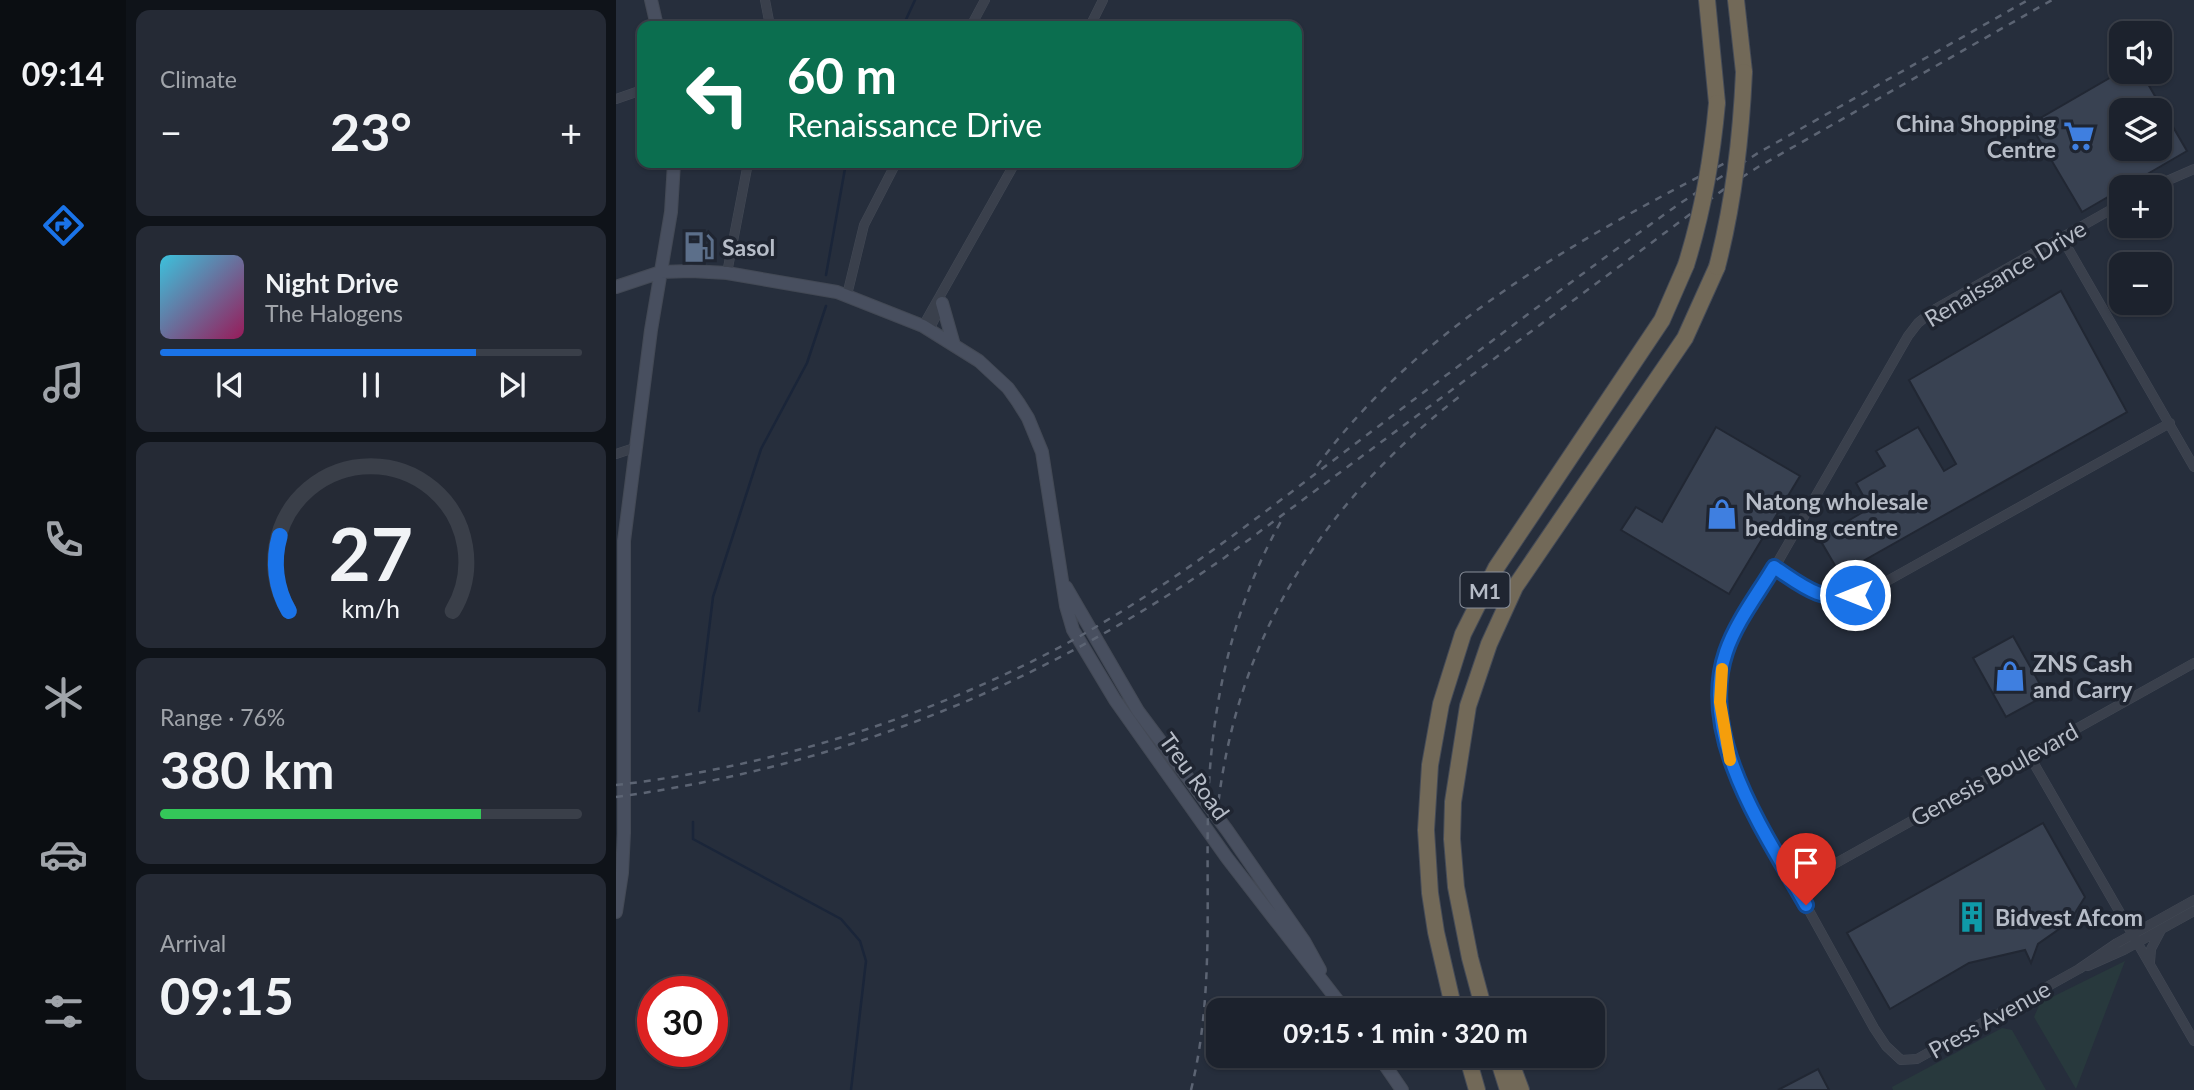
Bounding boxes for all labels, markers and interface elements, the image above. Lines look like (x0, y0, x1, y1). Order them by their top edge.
map controls (2109, 21, 2172, 315)
button: sound (2109, 21, 2172, 84)
text: 60 m (787, 46, 897, 104)
icon: left (672, 49, 763, 140)
text: 09:14 (22, 54, 104, 93)
text: Climate (160, 65, 237, 93)
button: layers (2109, 98, 2172, 161)
text: 23° (330, 100, 412, 162)
text: Renaissance Drive (787, 105, 1042, 144)
text: − (160, 109, 182, 155)
text: + (560, 109, 582, 155)
place label: China Shopping Centre (1896, 109, 2056, 163)
supermarket icon: China Shopping Centre (2062, 119, 2096, 153)
button: + (2109, 175, 2172, 238)
icon: directions (39, 201, 88, 250)
street label: Renaissance Drive (1919, 214, 2091, 332)
fuel station icon: Sasol (682, 230, 716, 264)
place label: Sasol (722, 233, 775, 261)
button: − (2109, 252, 2172, 315)
text: Night Drive (265, 267, 399, 299)
text: The Halogens (265, 299, 403, 327)
icon: music (39, 358, 88, 407)
icon: previous (211, 366, 249, 404)
icon: pause (352, 366, 390, 404)
icon: next (493, 366, 531, 404)
place label: Natong wholesale bedding centre (1745, 487, 1928, 541)
shop icon: Natong wholesale bedding centre (1705, 497, 1739, 531)
text: 27 (329, 509, 413, 597)
icon: phone (39, 515, 88, 564)
position arrow (1818, 558, 1892, 632)
road number: M1 (1460, 572, 1510, 608)
text: km/h (342, 593, 400, 623)
place label: ZNS Cash and Carry (2033, 649, 2133, 703)
shop icon: ZNS Cash and Carry (1993, 659, 2027, 693)
icon: climate (39, 673, 88, 722)
text: Range · 76% (160, 703, 285, 731)
street label: Genesis Boulevard (1906, 716, 2082, 832)
street label: Treu Road (1154, 727, 1236, 825)
text: 380 km (160, 738, 334, 800)
icon: car (39, 830, 88, 879)
pin (1776, 833, 1836, 905)
icon: arrive (1787, 844, 1825, 882)
building icon: Bidvest Afcom (1955, 900, 1989, 934)
place label: Bidvest Afcom (1995, 903, 2143, 931)
text: Arrival (160, 929, 226, 957)
text: 09:15 (160, 964, 294, 1026)
street label: Press Avenue (1923, 974, 2055, 1064)
speed limit sign: 30 (637, 976, 728, 1067)
icon: filters (39, 987, 88, 1036)
text: 09:15 · 1 min · 320 m (1283, 1017, 1528, 1049)

